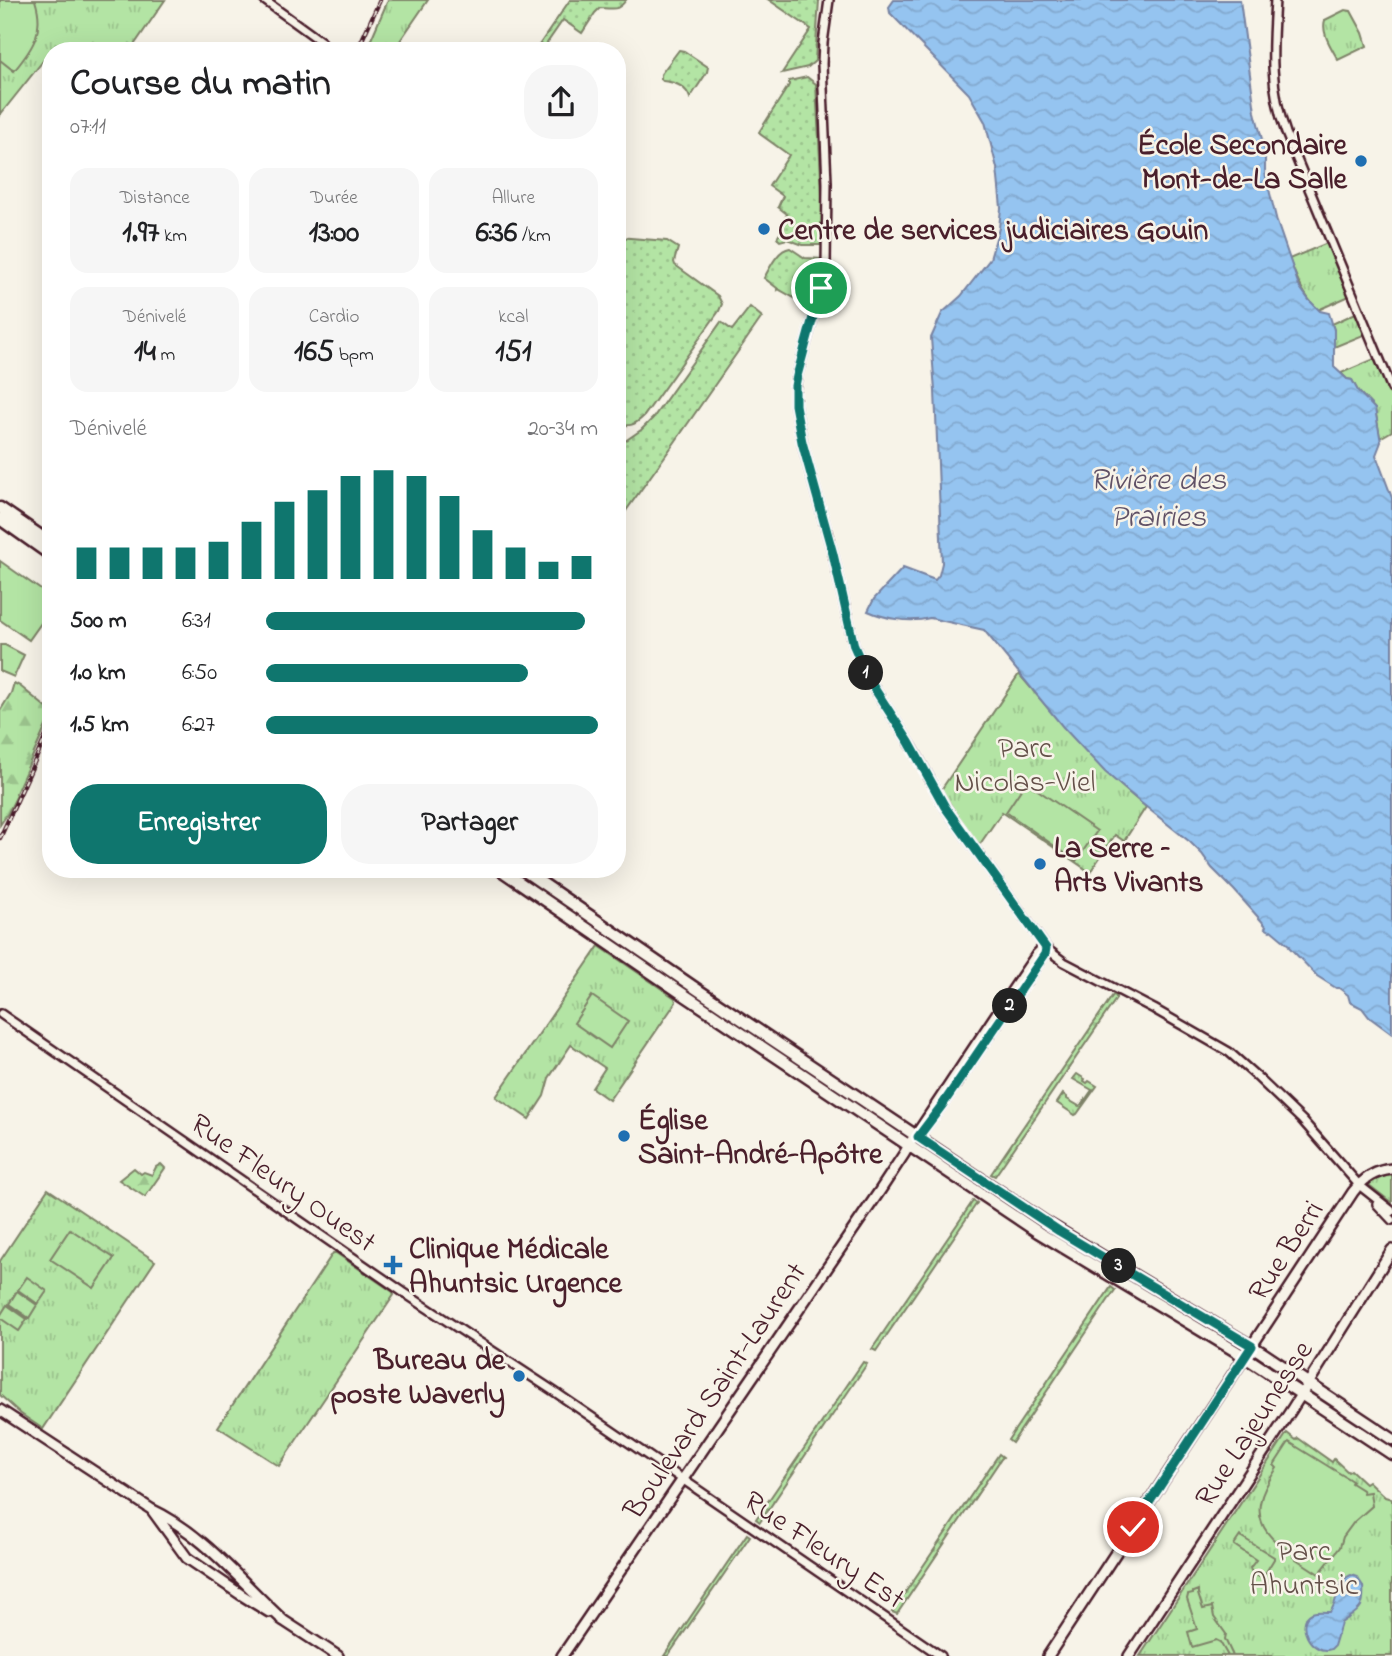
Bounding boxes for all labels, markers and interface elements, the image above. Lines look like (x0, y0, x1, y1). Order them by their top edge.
text: Course du matin (70, 57, 331, 113)
button: share (524, 65, 598, 139)
text: 07:11 (70, 111, 106, 144)
place label: École Secondaire Mont-de-La Salle (1137, 125, 1349, 203)
marker: École Secondaire Mont-de-La Salle (1353, 153, 1369, 169)
text: Distance (120, 185, 190, 212)
text: Durée (310, 185, 358, 212)
text: Allure (492, 185, 535, 212)
place label: Centre de services judiciaires Gouin (778, 210, 1208, 254)
text: 1.97 (122, 212, 159, 256)
text: 13:00 (309, 212, 359, 256)
text: 6:36 (476, 212, 517, 256)
marker: Centre de services judiciaires Gouin (756, 221, 772, 237)
text: km (159, 223, 187, 250)
text: /km (517, 223, 551, 250)
pin (791, 258, 851, 318)
icon: arrive (802, 269, 840, 307)
text: Dénivelé (123, 304, 186, 331)
text: Cardio (309, 304, 359, 331)
text: kcal (498, 304, 528, 331)
text: 14 (134, 331, 156, 375)
text: 165 (294, 331, 334, 375)
text: 151 (495, 331, 531, 375)
text: m (156, 342, 175, 369)
text: bpm (334, 342, 374, 369)
text: Dénivelé (70, 413, 147, 446)
text: 20–34 m (527, 413, 598, 446)
water label: Rivière des Prairies (1090, 458, 1227, 542)
text: 500 m (70, 605, 127, 638)
text: 6:31 (182, 605, 211, 638)
pin: 1 (848, 656, 884, 690)
text: 1.0 km (70, 657, 126, 690)
text: 6:50 (182, 657, 217, 690)
text: 1 (862, 659, 869, 686)
text: 1.5 km (70, 709, 129, 742)
text: 6:27 (182, 709, 215, 742)
park label: Parc Nicolas-Viel (955, 728, 1095, 806)
button: Enregistrer (70, 784, 327, 864)
button: Partager (341, 784, 598, 864)
place label: La Serre – Arts Vivants (1054, 828, 1204, 906)
marker: La Serre – Arts Vivants (1032, 856, 1048, 872)
pin: 2 (992, 988, 1028, 1024)
text: 2 (1005, 992, 1014, 1019)
place label: Église Saint-André-Apôtre (638, 1100, 884, 1178)
street label: Rue Fleury Ouest (180, 1104, 384, 1265)
marker: Église Saint-André-Apôtre (616, 1128, 632, 1144)
street label: Rue Berri (1239, 1193, 1337, 1311)
place label: Clinique Médicale Ahuntsic Urgence (409, 1229, 623, 1308)
pin: 3 (1102, 1248, 1136, 1284)
text: 3 (1115, 1252, 1122, 1279)
street label: Boulevard Saint-Laurent (613, 1254, 819, 1530)
marker: Clinique Médicale Ahuntsic Urgence (383, 1255, 403, 1275)
street label: Rue Lajeunesse (1185, 1332, 1326, 1517)
place label: Bureau de poste Waverly (330, 1340, 507, 1418)
marker: Bureau de poste Waverly (511, 1368, 527, 1384)
street label: Rue Fleury Est (734, 1481, 913, 1622)
pin (1103, 1497, 1163, 1557)
icon: check (1114, 1508, 1152, 1546)
park label: Parc Ahuntsic (1250, 1531, 1359, 1609)

